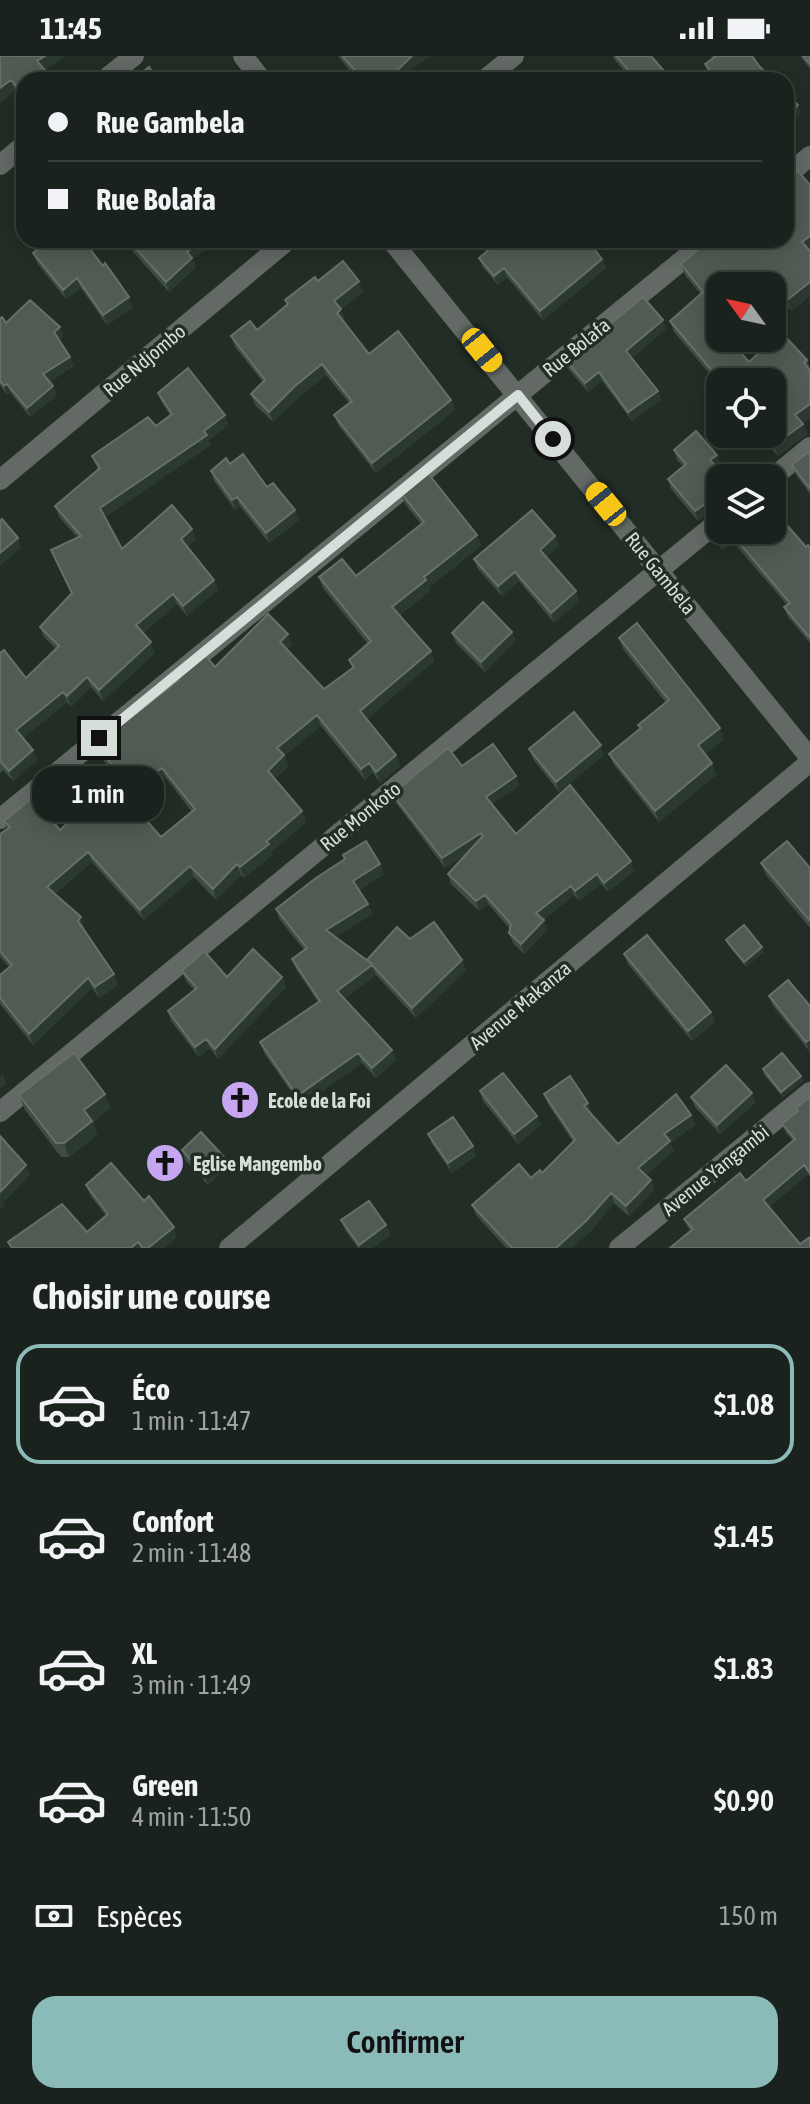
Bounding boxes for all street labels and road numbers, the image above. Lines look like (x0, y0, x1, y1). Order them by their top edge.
street label: Rue Bolafa (538, 313, 614, 381)
street label: Rue Ndjombo (98, 319, 190, 401)
street label: Rue Gambela (621, 527, 701, 619)
street label: Rue Monkoto (315, 777, 405, 855)
street label: Avenue Makanza (465, 956, 575, 1054)
street label: Avenue Yangambi (657, 1120, 773, 1220)

